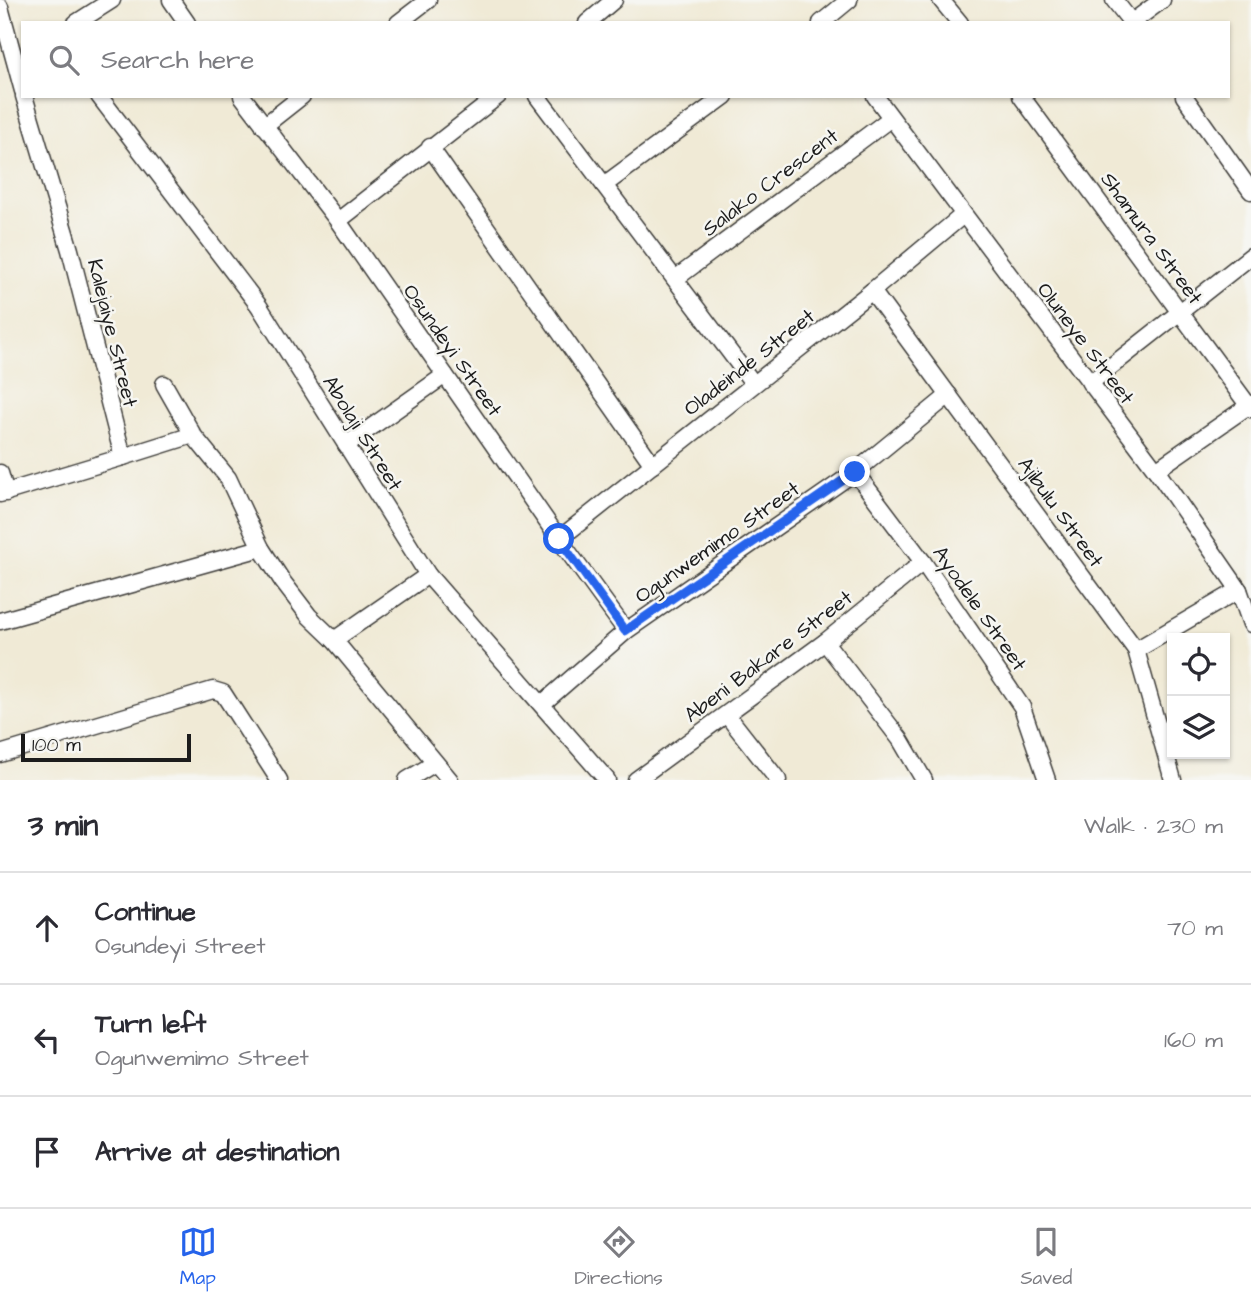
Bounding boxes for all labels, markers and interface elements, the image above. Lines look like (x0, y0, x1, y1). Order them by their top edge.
search box (21, 21, 1230, 98)
icon: search (45, 41, 83, 79)
text: Search here (101, 42, 254, 78)
street label: Salako Crescent (696, 121, 845, 243)
street label: Shamura Street (1094, 166, 1210, 311)
street label: Kalejaiye Street (78, 256, 145, 411)
street label: Oluneye Street (1028, 276, 1141, 412)
street label: Osundeyi Street (394, 278, 509, 424)
street label: Oladeinde Street (678, 302, 821, 423)
street label: Abolaji Street (316, 370, 410, 497)
street label: Ajibulu Street (1011, 451, 1111, 574)
route end (839, 456, 870, 487)
street label: Ogunwemimo Street (629, 474, 807, 612)
route start (543, 523, 574, 554)
street label: Ayodele Street (924, 540, 1034, 678)
street label: Abeni Bakare Street (678, 583, 859, 729)
map controls (1167, 633, 1230, 759)
button: locate (1167, 633, 1230, 696)
button: layers (1167, 696, 1230, 759)
scale bar (21, 731, 191, 763)
text: 100 m (32, 732, 81, 759)
text: 3 min (28, 805, 98, 847)
text: Walk · 230 m (1084, 810, 1223, 842)
text: Continue (95, 894, 196, 930)
icon: ahead (28, 909, 66, 947)
text: 70 m (1167, 912, 1223, 944)
text: Osundeyi Street (95, 930, 266, 962)
text: Turn left (95, 1006, 206, 1042)
icon: left (28, 1021, 66, 1059)
text: 160 m (1164, 1024, 1223, 1056)
text: Ogunwemimo Street (95, 1042, 309, 1074)
icon: arrive (28, 1133, 66, 1171)
text: Arrive at destination (95, 1134, 340, 1170)
tab: Map (179, 1223, 217, 1292)
tab: Directions (574, 1223, 663, 1292)
tab: Saved (1020, 1223, 1072, 1292)

